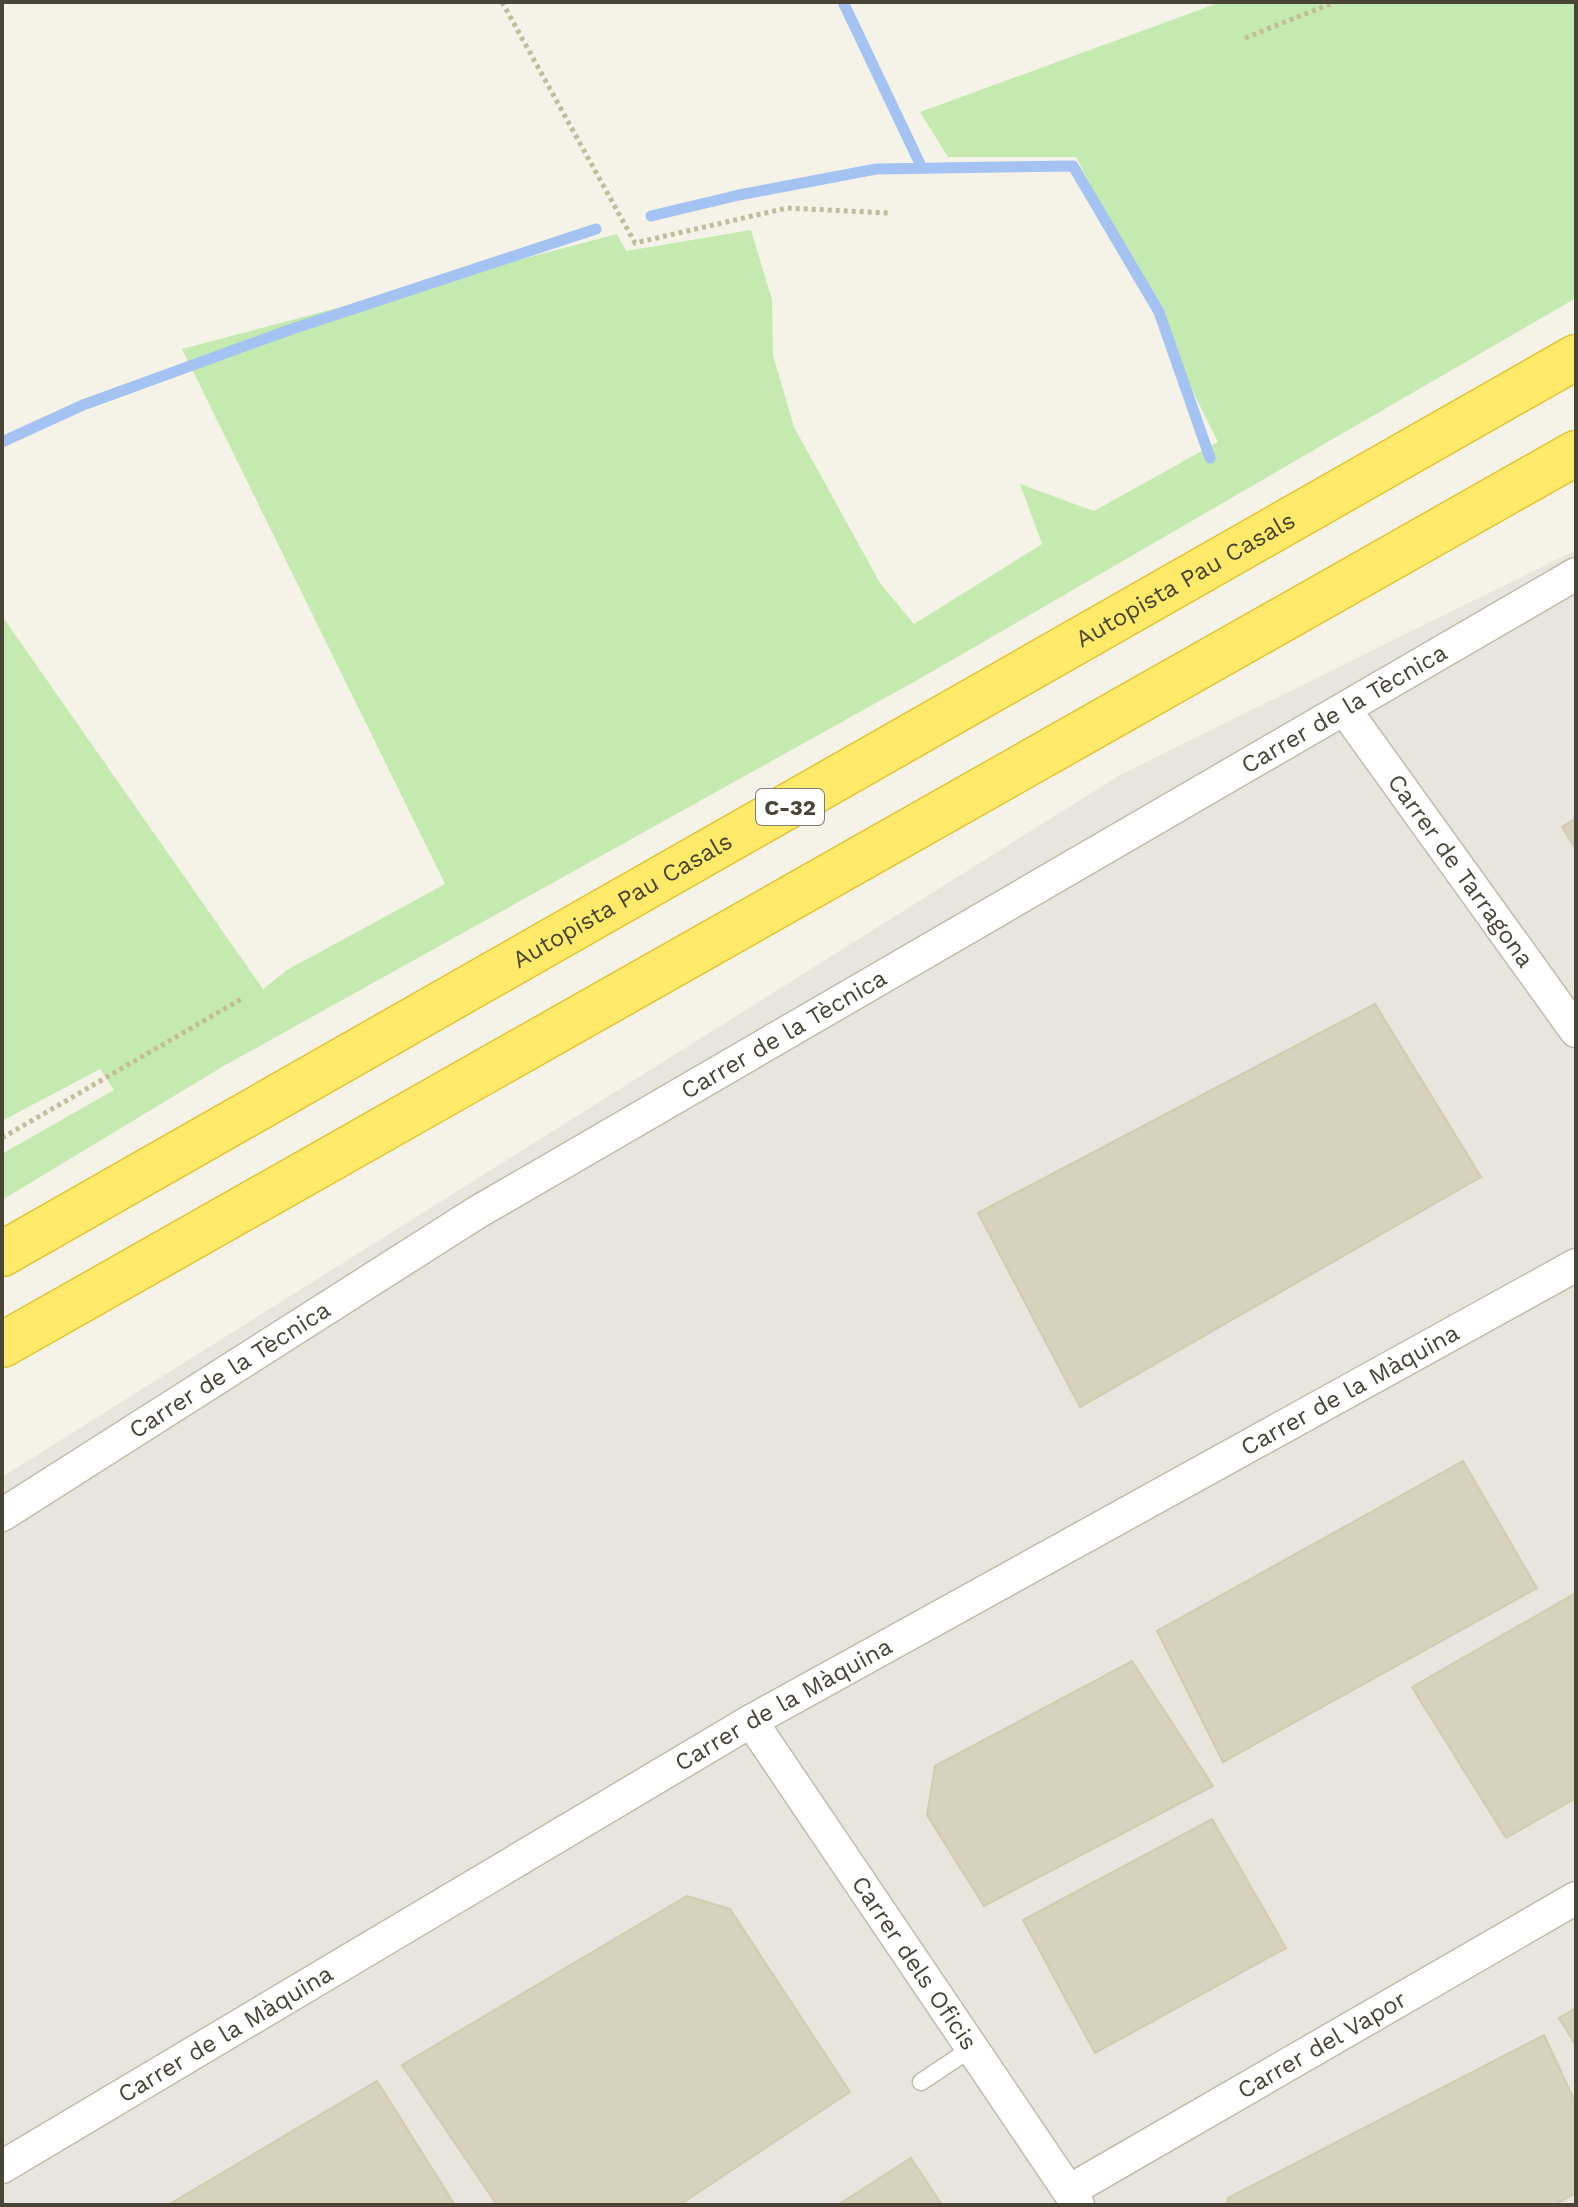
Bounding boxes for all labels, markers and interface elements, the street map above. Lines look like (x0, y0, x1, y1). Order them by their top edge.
street label: Autopista Pau Casals (1071, 506, 1300, 653)
street label: Carrer de la Tècnica (1236, 638, 1452, 779)
street label: Carrer de Tarragona (1382, 769, 1540, 973)
road number: C-32 (756, 789, 824, 825)
street label: Autopista Pau Casals (508, 827, 737, 974)
street label: Carrer de la Tècnica (676, 964, 892, 1105)
street label: Carrer de la Tècnica (124, 1295, 336, 1444)
street label: Carrer de la Màquina (1236, 1318, 1464, 1461)
street label: Carrer de la Màquina (670, 1632, 897, 1777)
street label: Carrer dels Oficis (846, 1871, 983, 2055)
street label: Carrer de la Màquina (113, 1959, 338, 2109)
street label: Carrer del Vapor (1232, 1985, 1411, 2105)

